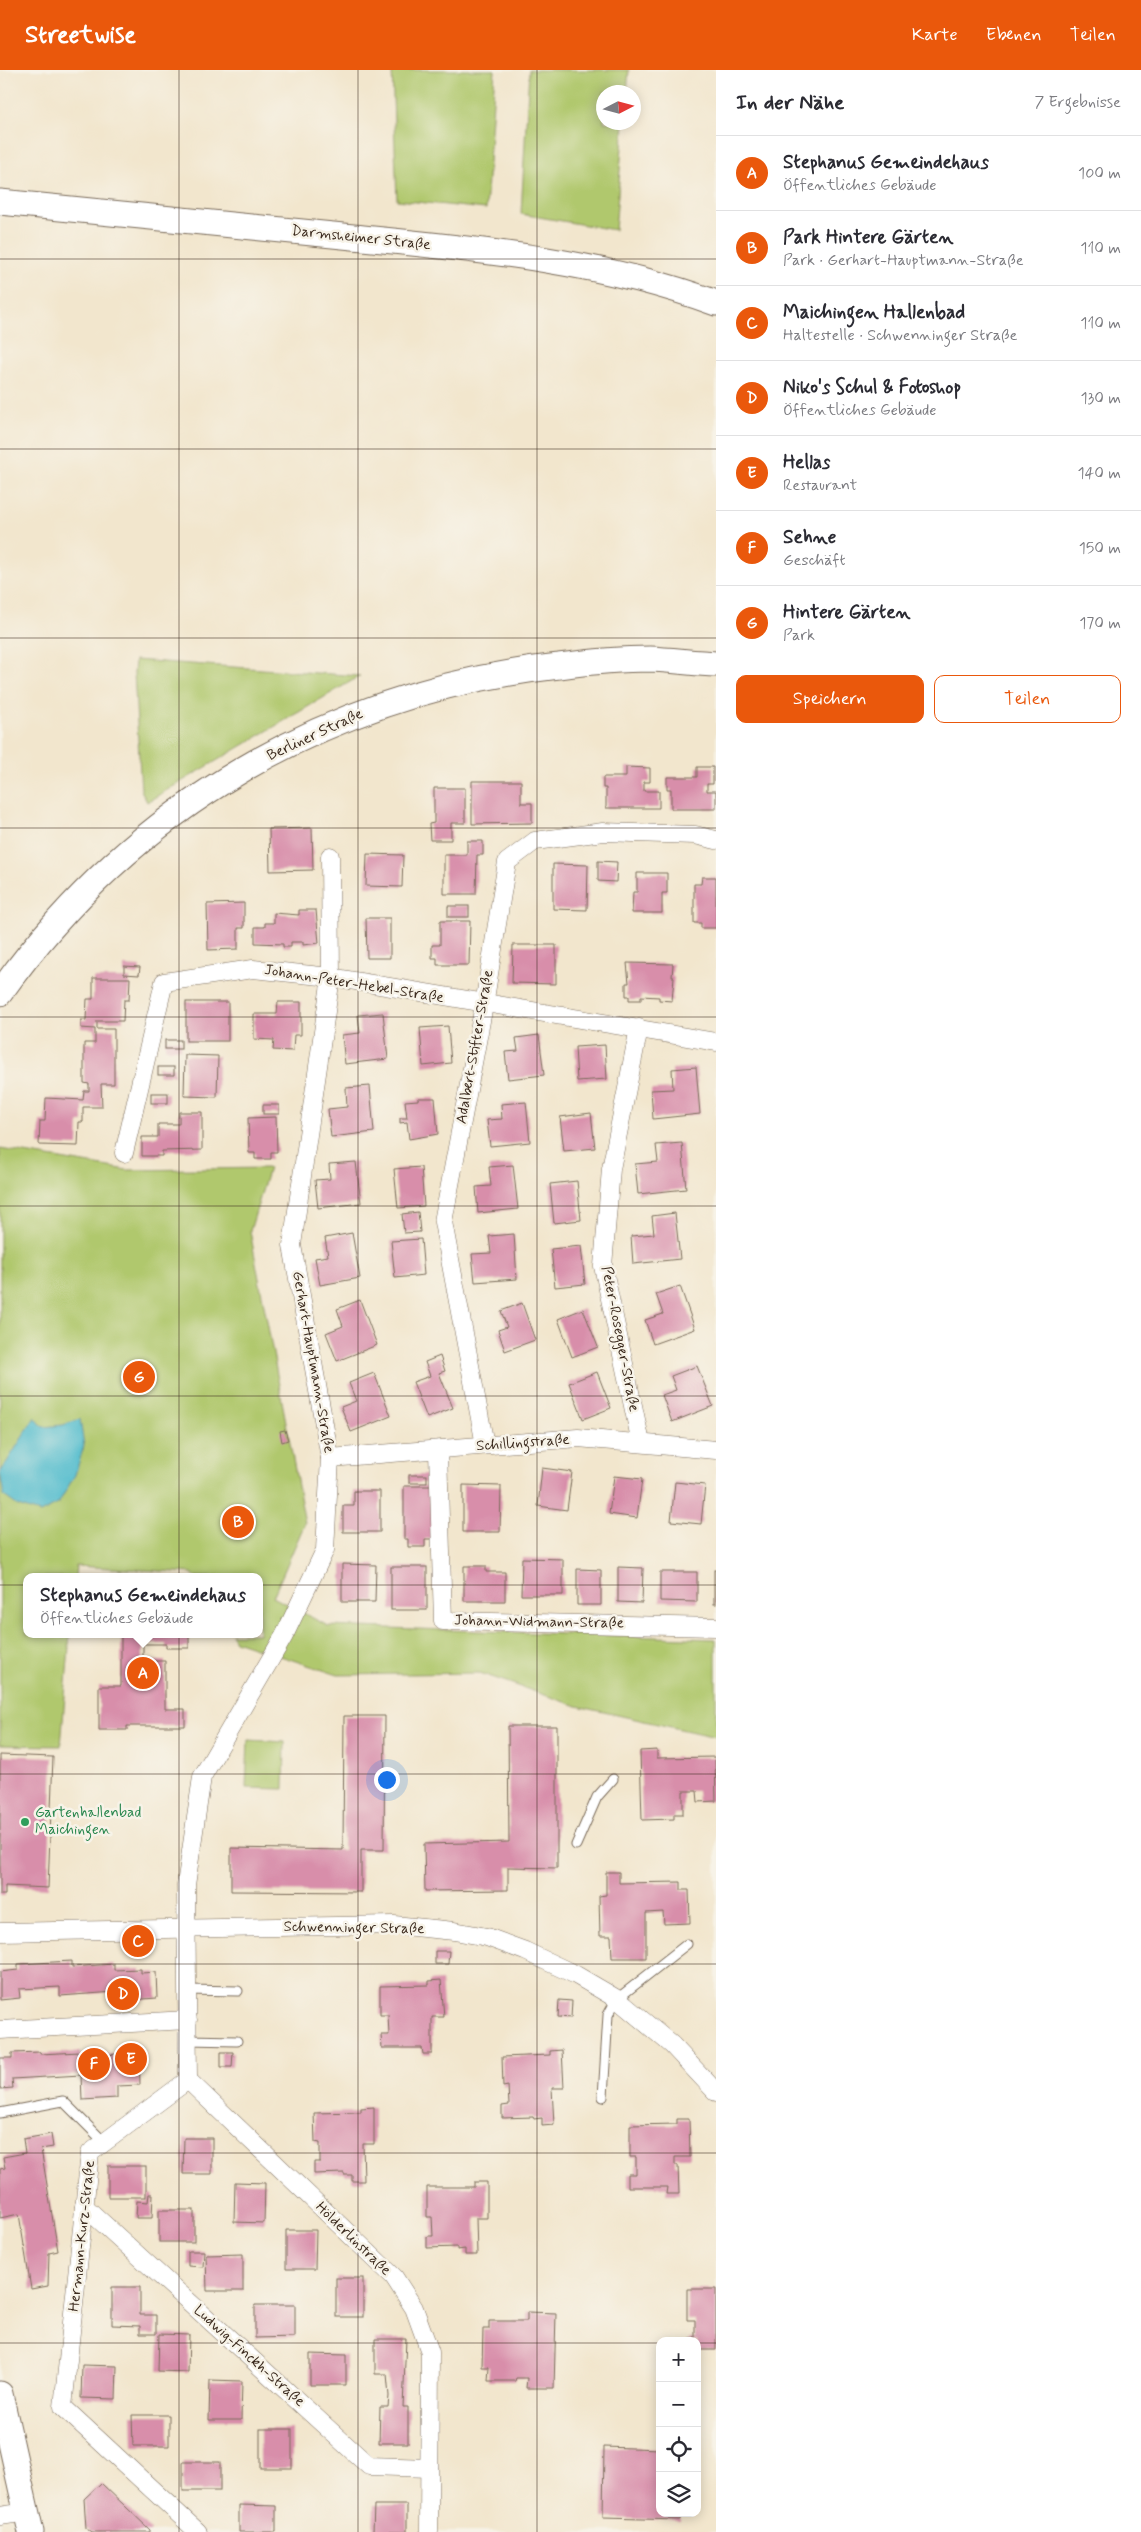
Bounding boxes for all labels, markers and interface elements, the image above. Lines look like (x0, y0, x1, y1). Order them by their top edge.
text: Streetwise (25, 20, 136, 51)
text: Karte (912, 23, 958, 47)
text: Ebenen (986, 23, 1042, 47)
text: Teilen (1070, 23, 1116, 47)
north arrow (596, 85, 641, 130)
text: In der Nähe (736, 89, 844, 117)
text: 7 Ergebnisse (1034, 92, 1121, 113)
text: Stephanus Gemeindehaus (783, 150, 989, 175)
text: A (747, 163, 757, 184)
text: 100 m (1078, 163, 1121, 184)
text: Öffentliches Gebäude (783, 175, 937, 196)
street label: Darmsheimer Straße (290, 221, 432, 255)
text: Park Hintere Gärten (783, 225, 953, 250)
text: B (747, 238, 757, 259)
text: 110 m (1080, 238, 1121, 259)
text: Park · Gerhart-Hauptmann-Straße (783, 250, 1024, 271)
text: Maichingen Hallenbad (783, 300, 965, 325)
text: C (746, 313, 758, 334)
text: 110 m (1080, 313, 1121, 334)
text: Haltestelle · Schwenninger Straße (783, 325, 1018, 346)
text: Niko's Schul & Fotoshop (783, 375, 961, 400)
text: D (746, 388, 758, 409)
text: 130 m (1080, 388, 1121, 409)
text: Öffentliches Gebäude (783, 400, 937, 421)
text: Hellas (783, 450, 830, 475)
text: E (747, 463, 757, 484)
text: 140 m (1077, 463, 1121, 484)
text: Restaurant (783, 475, 857, 496)
text: Sehne (783, 525, 836, 550)
text: F (748, 538, 756, 559)
text: 150 m (1079, 538, 1121, 559)
text: Geschäft (783, 550, 845, 571)
text: Hintere Gärten (783, 600, 910, 625)
text: G (747, 613, 757, 634)
text: 170 m (1079, 613, 1121, 634)
text: Park (783, 625, 815, 646)
button: Speichern (736, 675, 924, 723)
button: Teilen (934, 675, 1121, 723)
street label: Berliner Straße (264, 704, 366, 766)
street label: Johann-Peter-Hebel-Straße (263, 960, 445, 1008)
street label: Adalbert-Stifter-Straße (452, 968, 498, 1126)
street label: Peter-Rosegger-Straße (595, 1264, 644, 1414)
street label: Gerhart-Hauptmann-Straße (287, 1270, 339, 1454)
pin: G (123, 1358, 155, 1396)
street label: Schillingstraße (476, 1430, 570, 1457)
pin: B (222, 1503, 254, 1541)
popup (23, 1573, 263, 1638)
text: Stephanus Gemeindehaus (40, 1583, 246, 1608)
text: Öffentliches Gebäude (40, 1608, 194, 1629)
street label: Johann-Widmann-Straße (454, 1611, 624, 1633)
pin: A (127, 1654, 159, 1692)
your location (374, 1767, 400, 1793)
place label: Gartenhallenbad Maichingen (35, 1803, 141, 1841)
marker: Gartenhallenbad Maichingen (19, 1816, 31, 1828)
street label: Schwenninger Straße (283, 1917, 425, 1940)
pin: C (122, 1922, 154, 1960)
pin: D (107, 1975, 139, 2013)
pin: E (115, 2040, 147, 2078)
pin: F (78, 2045, 110, 2083)
street label: Hermann-Kurz-Straße (64, 2159, 100, 2313)
street label: Hölderlinstraße (311, 2198, 395, 2280)
street label: Ludwig-Finckh-Straße (189, 2301, 309, 2411)
map controls (656, 2337, 701, 2517)
button: + (656, 2337, 701, 2382)
button: − (656, 2382, 701, 2427)
button: locate (656, 2427, 701, 2472)
button: layers (656, 2472, 701, 2517)

